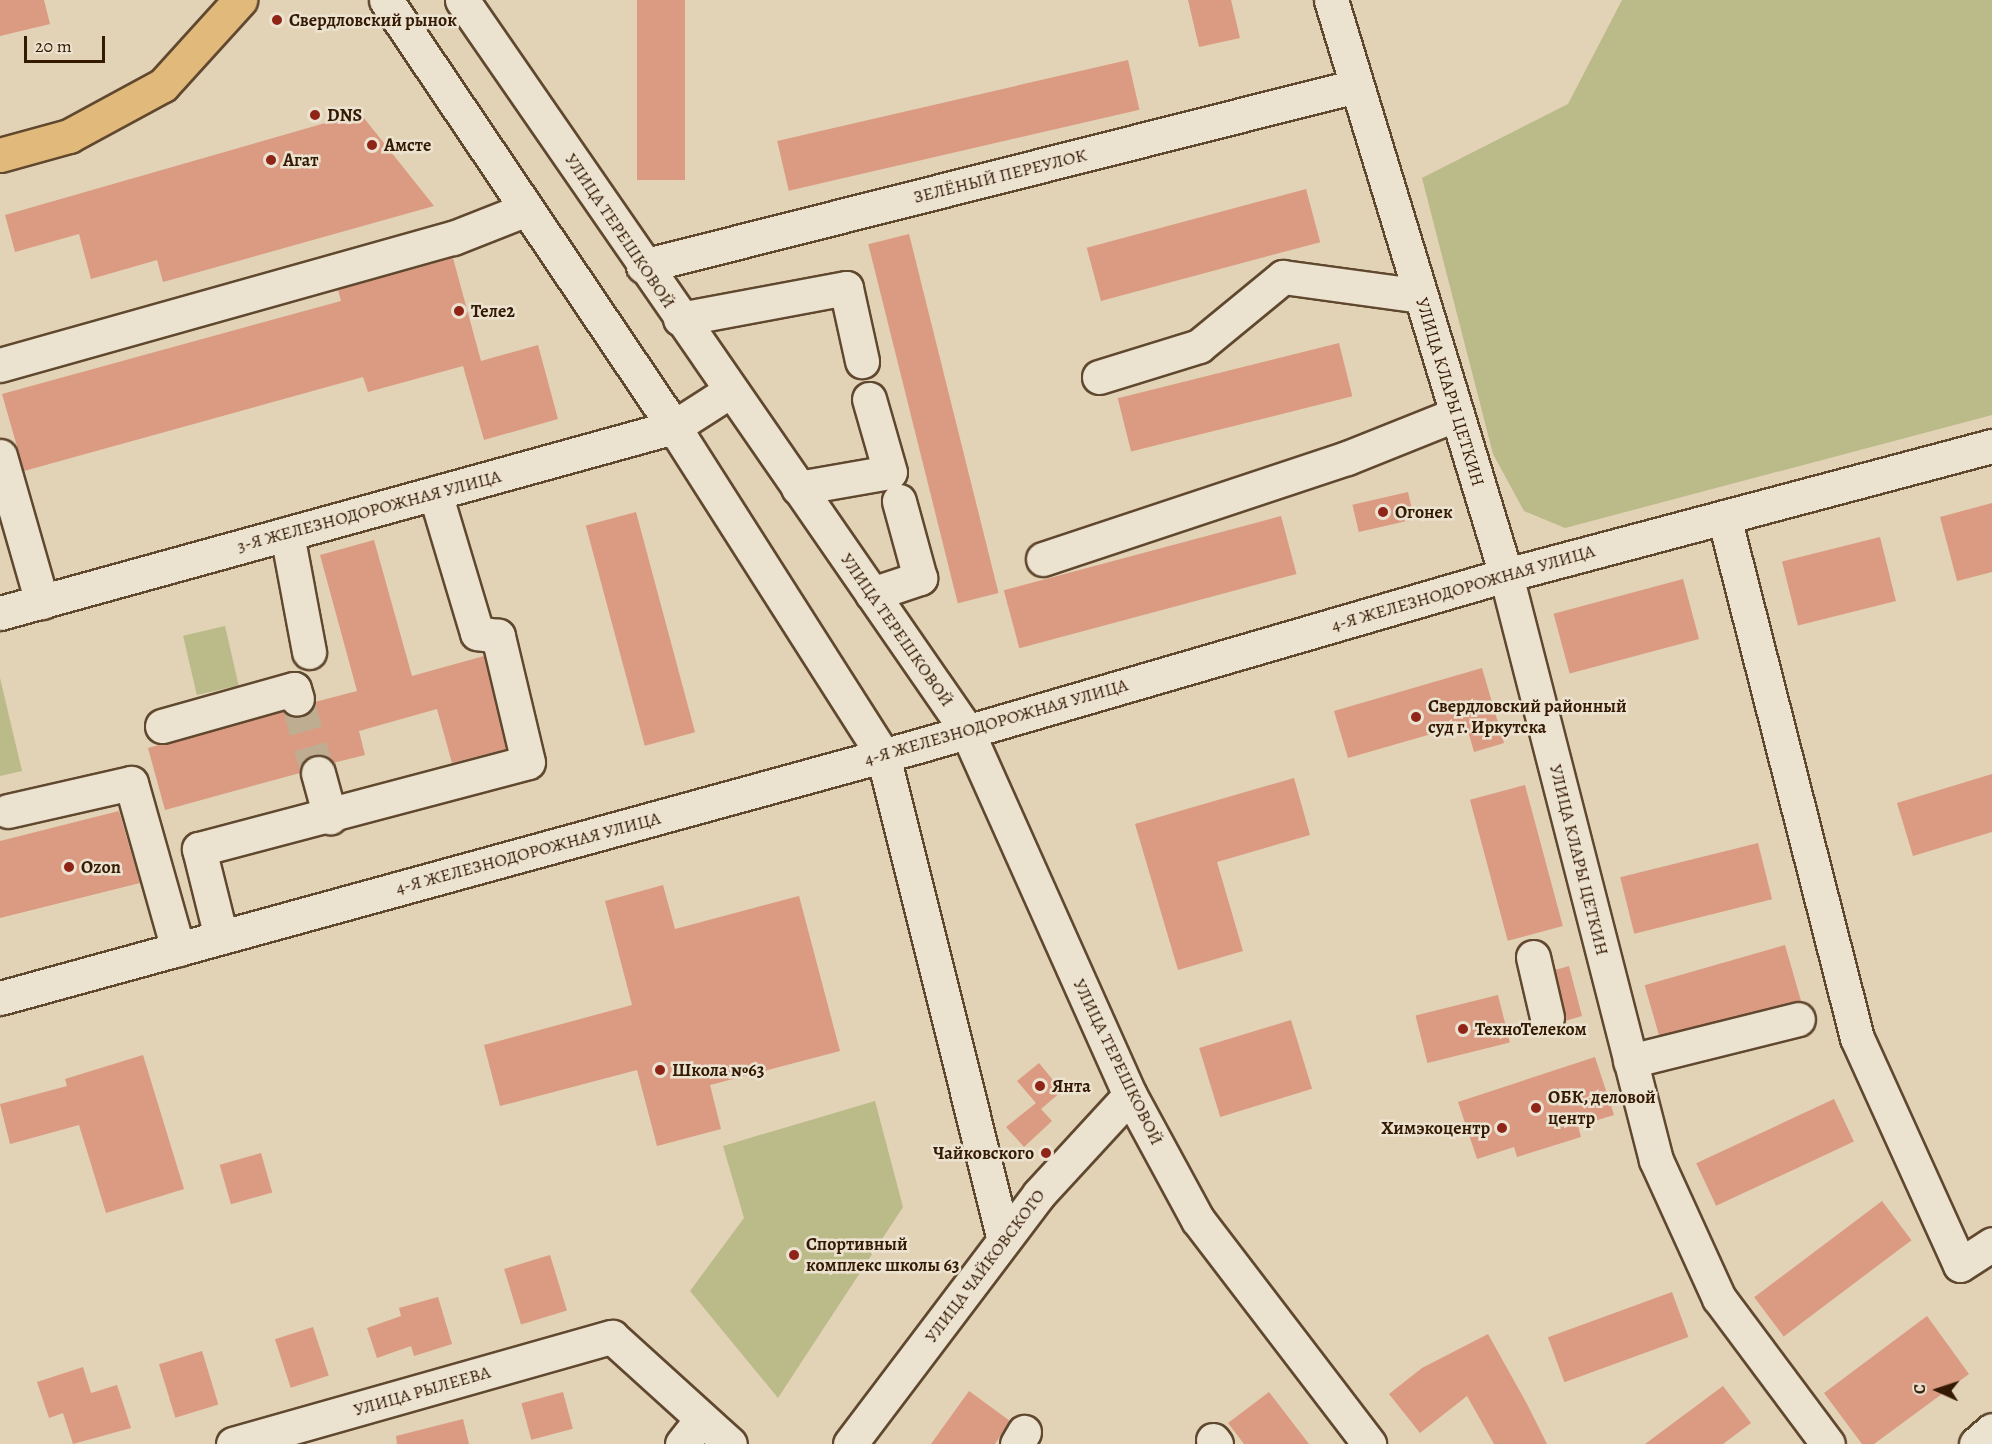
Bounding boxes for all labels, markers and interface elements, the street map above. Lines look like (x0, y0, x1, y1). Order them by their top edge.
place label: Свердловский рынок (289, 9, 457, 31)
marker: Свердловский рынок (270, 13, 284, 27)
scale bar (27, 24, 108, 62)
text: 20 m (35, 34, 72, 58)
place label: DNS (327, 104, 362, 126)
marker: DNS (308, 108, 322, 122)
place label: Амсте (384, 134, 431, 156)
marker: Амсте (365, 138, 379, 152)
street label: ЗЕЛЁНЫЙ ПЕРЕУЛОК (911, 144, 1089, 208)
place label: Агат (283, 149, 318, 171)
street label: УЛИЦА ТЕРЕШКОВОЙ (560, 149, 680, 313)
marker: Агат (264, 153, 278, 167)
street label: УЛИЦА КЛАРЫ ЦЕТКИН (1411, 295, 1489, 489)
place label: Теле2 (471, 300, 515, 322)
marker: Теле2 (452, 304, 466, 318)
street label: 3-Я ЖЕЛЕЗНОДОРОЖНАЯ УЛИЦА (235, 465, 503, 557)
place label: Огонек (1395, 501, 1453, 523)
marker: Огонек (1376, 505, 1390, 519)
street label: 4-Я ЖЕЛЕЗНОДОРОЖНАЯ УЛИЦА (1329, 540, 1597, 636)
street label: УЛИЦА ТЕРЕШКОВОЙ (836, 549, 958, 711)
street label: 4-Я ЖЕЛЕЗНОДОРОЖНАЯ УЛИЦА (862, 674, 1130, 770)
place label: Свердловский районный суд г. Иркутска (1428, 696, 1627, 738)
marker: Свердловский районный суд г. Иркутска (1409, 710, 1423, 724)
street label: УЛИЦА КЛАРЫ ЦЕТКИН (1545, 762, 1613, 958)
street label: 4-Я ЖЕЛЕЗНОДОРОЖНАЯ УЛИЦА (393, 807, 663, 899)
place label: Ozon (81, 856, 121, 878)
marker: Ozon (62, 860, 76, 874)
street label: УЛИЦА ТЕРЕШКОВОЙ (1068, 975, 1168, 1149)
place label: ТехноТелеком (1475, 1018, 1587, 1040)
marker: ТехноТелеком (1456, 1022, 1470, 1036)
place label: Школа №63 (672, 1059, 764, 1081)
marker: Школа №63 (653, 1063, 667, 1077)
place label: Янта (1052, 1075, 1091, 1097)
marker: Янта (1033, 1079, 1047, 1093)
place label: ОБК, деловой центр (1548, 1087, 1656, 1130)
marker: ОБК, деловой центр (1529, 1101, 1543, 1115)
place label: Химэкоцентр (1381, 1117, 1490, 1139)
marker: Химэкоцентр (1495, 1121, 1509, 1135)
place label: Чайковского (933, 1142, 1034, 1164)
marker: Чайковского (1039, 1146, 1053, 1160)
street label: УЛИЦА ЧАЙКОВСКОГО (920, 1185, 1050, 1347)
place label: Спортивный комплекс школы 63 (806, 1234, 960, 1276)
marker: Спортивный комплекс школы 63 (787, 1248, 801, 1262)
north arrow (1908, 1360, 1968, 1420)
street label: УЛИЦА РЫЛЕЕВА (351, 1361, 493, 1421)
text: С (1909, 1384, 1931, 1395)

